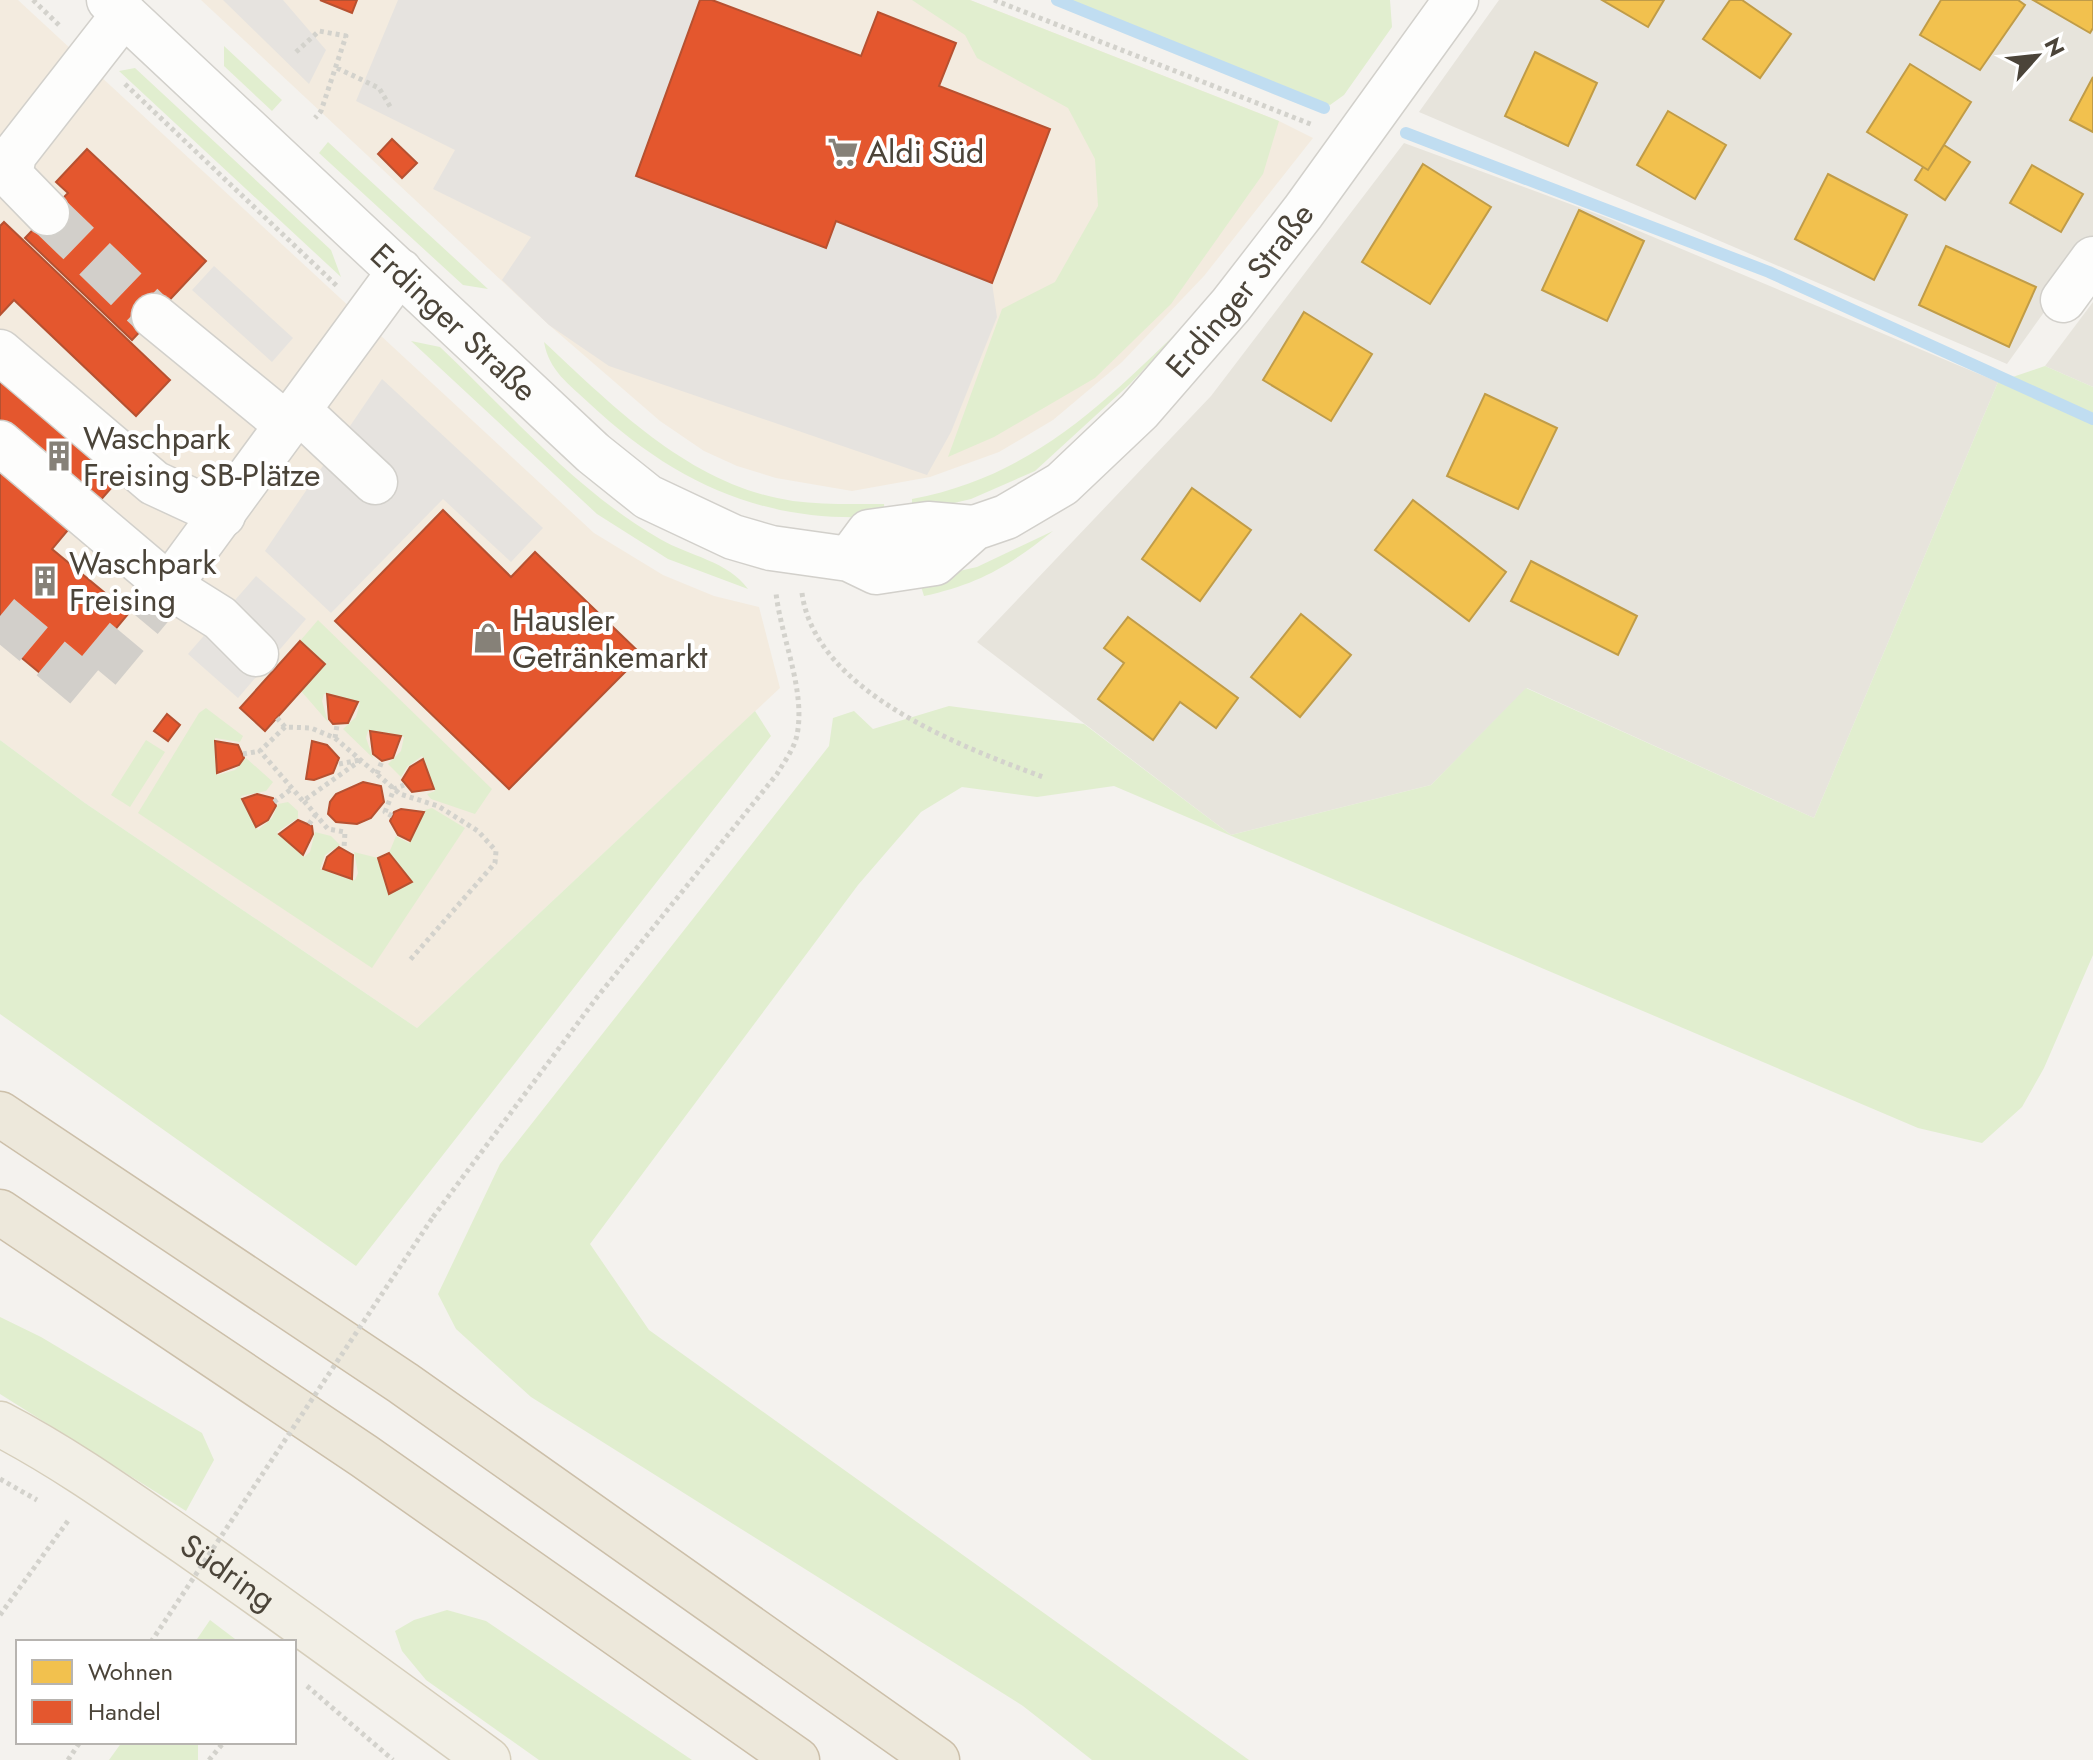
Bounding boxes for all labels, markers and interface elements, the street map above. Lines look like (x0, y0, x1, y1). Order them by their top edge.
north arrow (1997, 16, 2077, 96)
text: N (2037, 32, 2073, 62)
place label: Aldi Süd (867, 129, 984, 175)
supermarket icon: Aldi Süd (826, 135, 860, 169)
street label: Erdinger Straße (1155, 193, 1325, 388)
street label: Erdinger Straße (360, 233, 547, 412)
place label: Waschpark Freising SB-Plätze (83, 415, 320, 498)
building icon: Waschpark Freising SB-Plätze (42, 439, 76, 473)
place label: Waschpark Freising (69, 540, 217, 623)
building icon: Waschpark Freising (28, 564, 62, 598)
place label: Hausler Getränkemarkt (512, 597, 708, 680)
shop icon: Hausler Getränkemarkt (471, 621, 505, 655)
street label: Südring (171, 1523, 285, 1622)
legend (16, 1640, 296, 1744)
text: Wohnen (88, 1654, 173, 1689)
text: Handel (88, 1694, 161, 1729)

